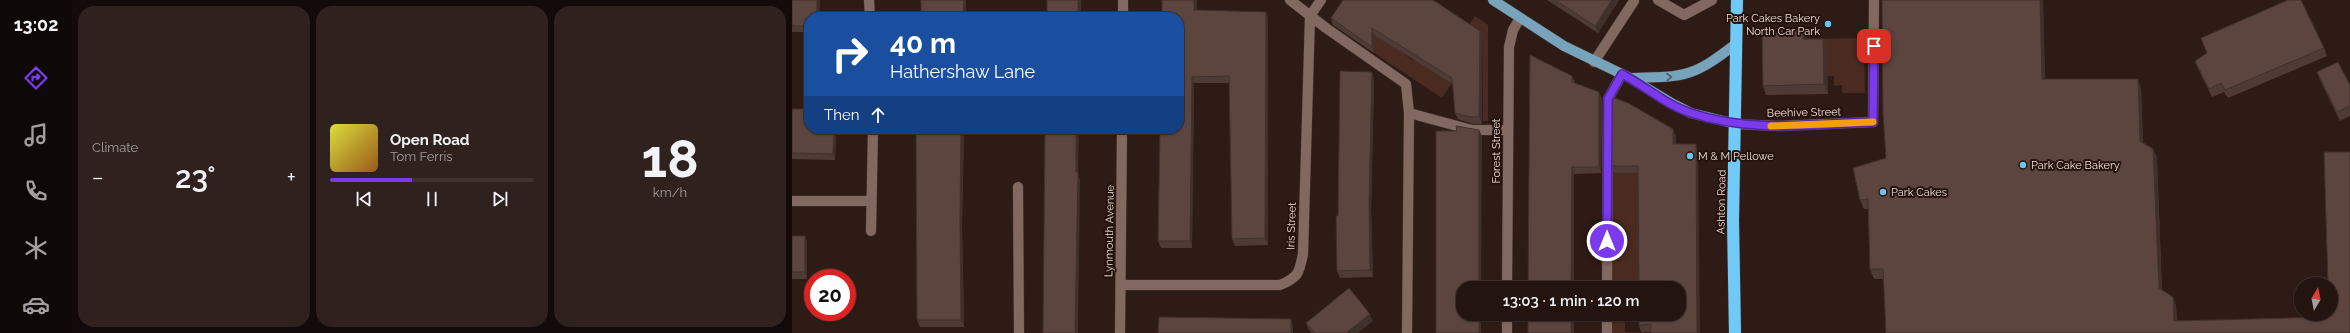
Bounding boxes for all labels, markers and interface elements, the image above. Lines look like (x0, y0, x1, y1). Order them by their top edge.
place label: Park Cakes Bakery North Car Park (1726, 12, 1820, 38)
text: 13:02 (14, 14, 58, 35)
marker: Park Cakes Bakery North Car Park (1823, 19, 1833, 29)
text: 40 m (890, 27, 956, 60)
icon: right (824, 28, 876, 80)
pin (1857, 29, 1891, 63)
icon: arrive (1863, 35, 1885, 57)
text: Hathershaw Lane (890, 61, 1035, 82)
icon: directions (22, 64, 50, 92)
one-way arrow (1666, 73, 1672, 82)
icon: ahead (867, 104, 889, 126)
street label: Beehive Street (1767, 105, 1842, 120)
text: Then (824, 106, 859, 124)
street label: Forest Street (1490, 118, 1503, 184)
icon: music (22, 121, 50, 149)
text: 18 (641, 128, 699, 189)
text: Open Road (390, 131, 470, 149)
text: Climate (92, 140, 138, 155)
text: Tom Ferris (390, 149, 453, 164)
place label: M & M Pellowe (1698, 150, 1774, 163)
marker: M & M Pellowe (1685, 151, 1695, 161)
place label: Park Cake Bakery (2031, 159, 2120, 172)
text: 23° (175, 160, 216, 195)
marker: Park Cake Bakery (2018, 160, 2028, 170)
text: − (92, 164, 104, 190)
text: + (287, 164, 296, 190)
street label: Ashton Road (1714, 169, 1729, 235)
icon: phone (22, 177, 50, 205)
street label: Lynmouth Avenue (1102, 184, 1117, 277)
text: km/h (653, 185, 687, 200)
place label: Park Cakes (1891, 186, 1947, 199)
marker: Park Cakes (1878, 187, 1888, 197)
icon: previous (353, 188, 375, 210)
icon: pause (421, 188, 443, 210)
icon: next (489, 188, 511, 210)
street label: Iris Street (1284, 202, 1299, 250)
position arrow (1586, 220, 1628, 262)
icon: climate (22, 234, 50, 262)
speed limit sign: 20 (804, 269, 856, 321)
north arrow (2294, 277, 2338, 321)
map controls (2294, 277, 2338, 321)
icon: car (22, 291, 50, 319)
text: 13:03 · 1 min · 120 m (1503, 292, 1639, 310)

